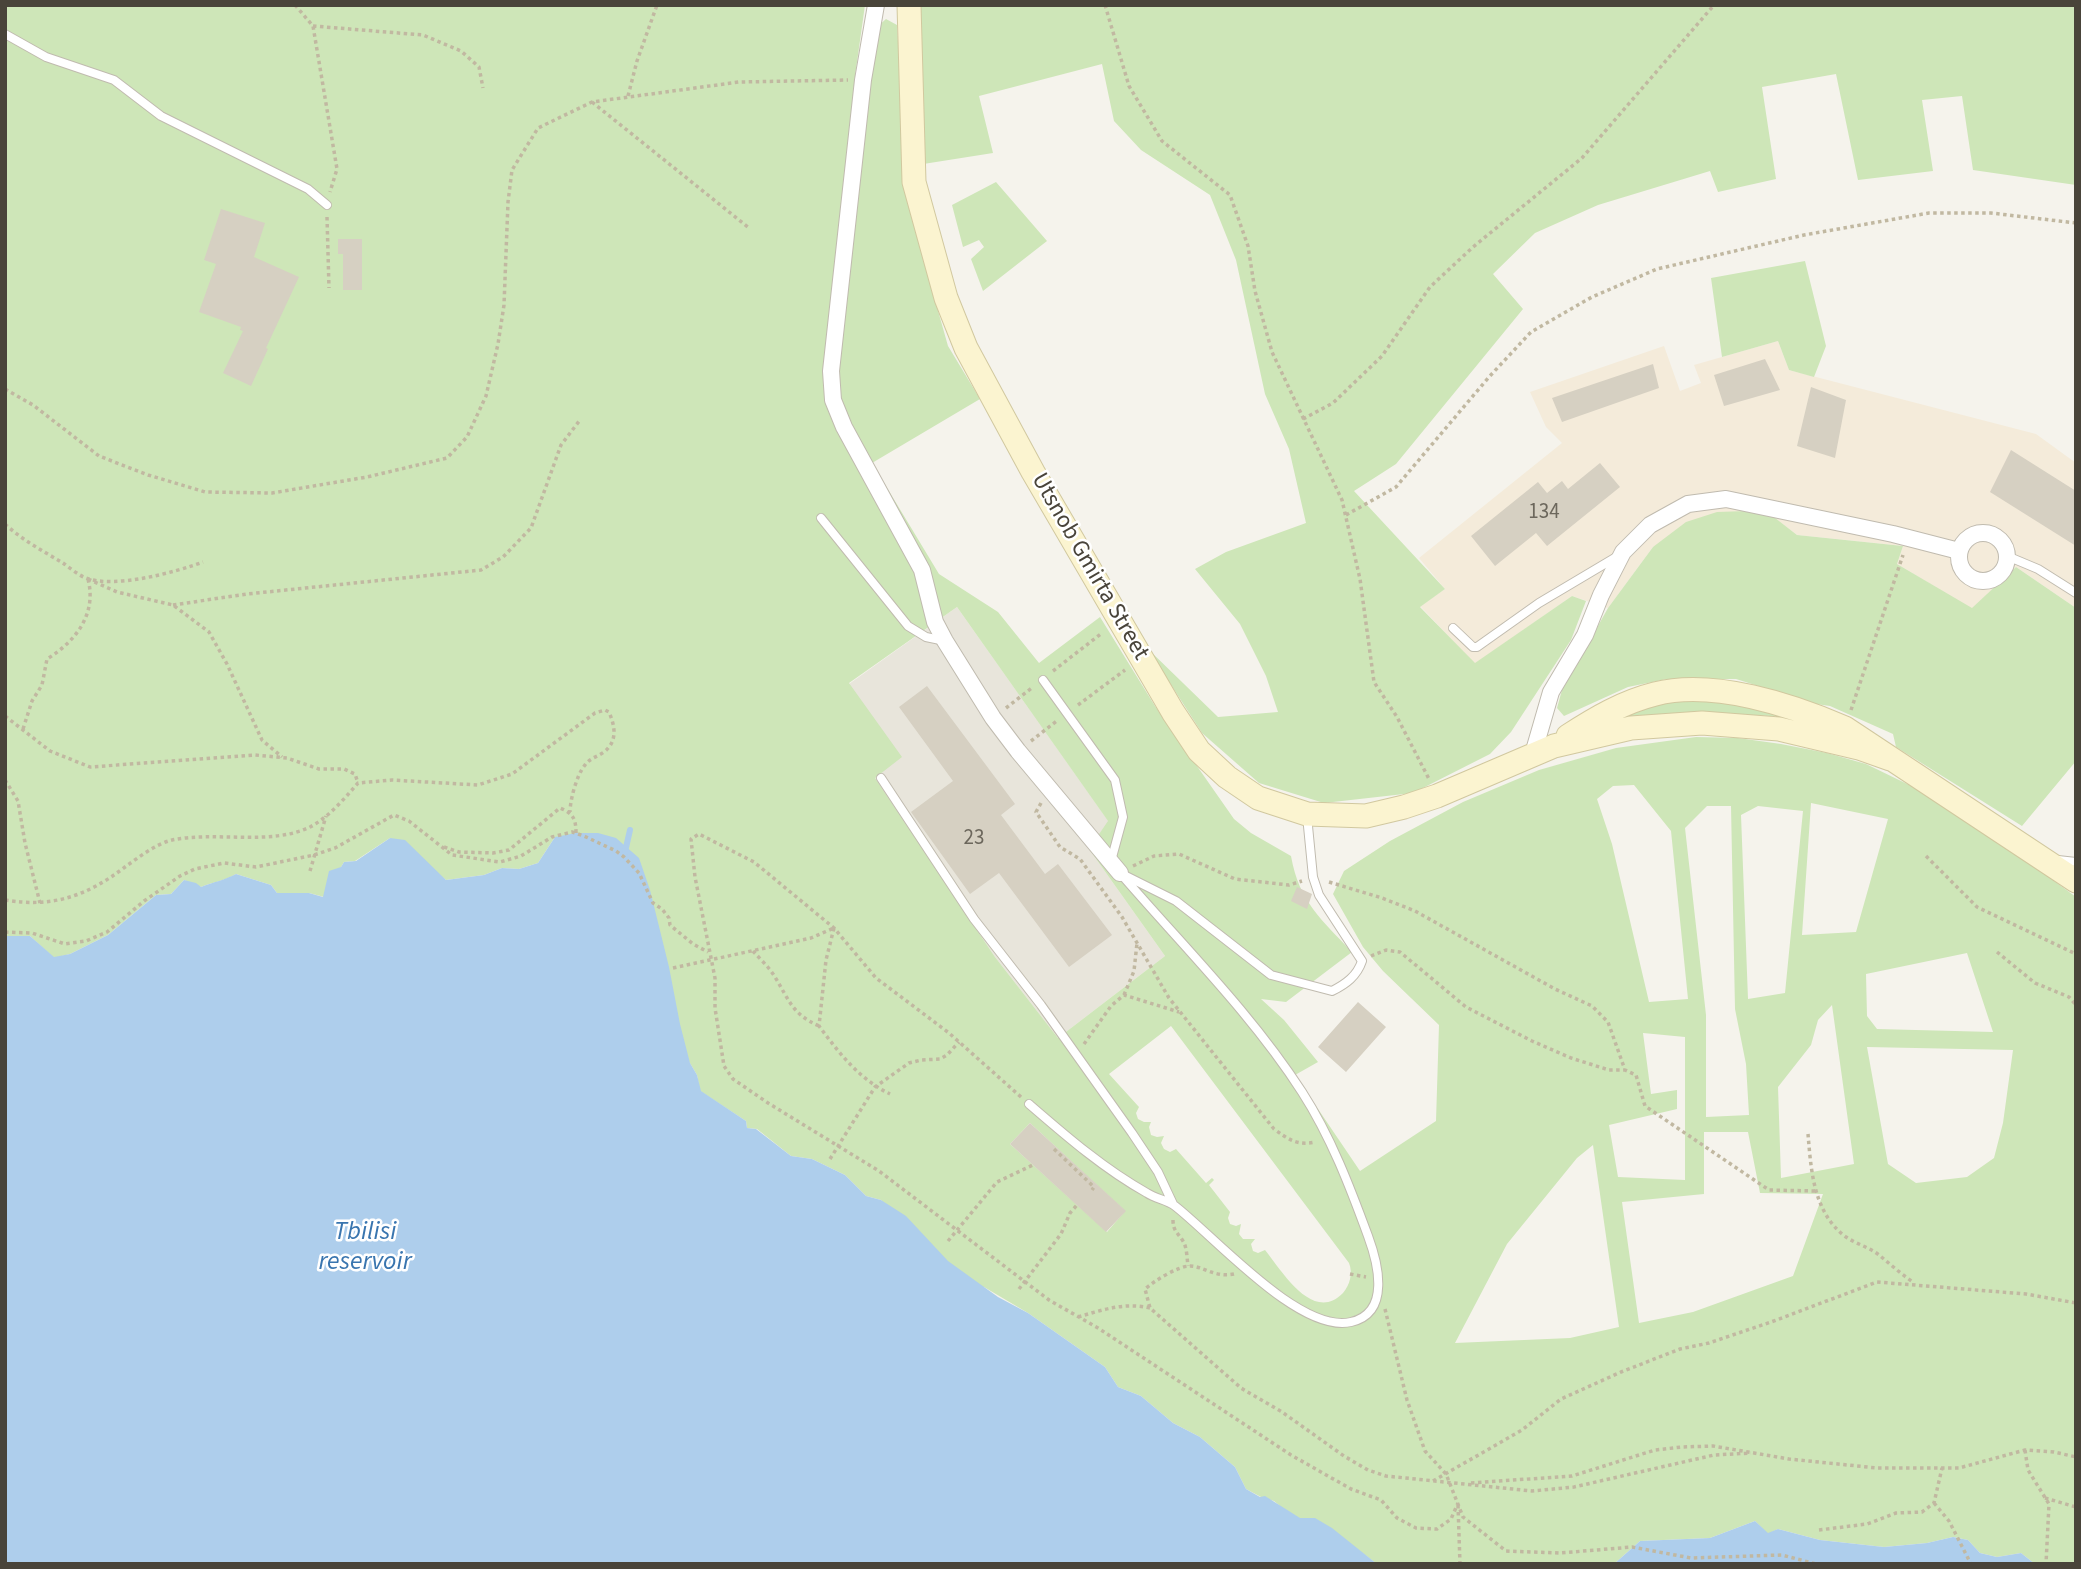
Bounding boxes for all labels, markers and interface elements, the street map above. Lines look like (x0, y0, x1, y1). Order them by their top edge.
street label: Utsnob Gmirta Street (1024, 468, 1154, 666)
house number: 134 (1528, 500, 1560, 526)
house number: 23 (964, 826, 984, 852)
water label: Tbilisi reservoir (318, 1217, 412, 1278)

